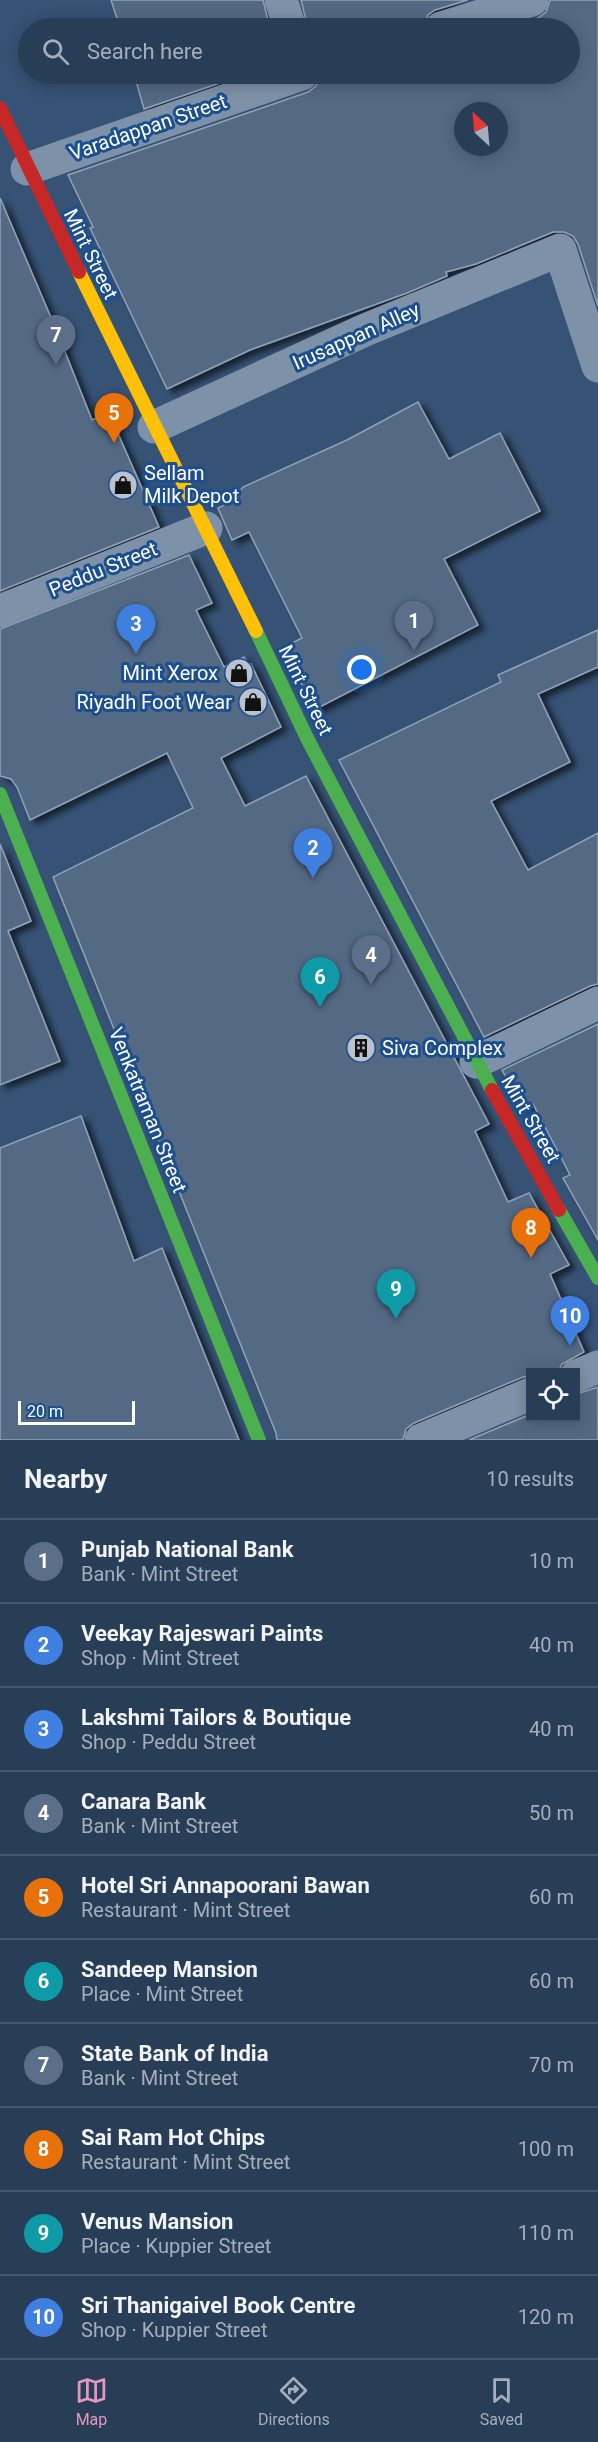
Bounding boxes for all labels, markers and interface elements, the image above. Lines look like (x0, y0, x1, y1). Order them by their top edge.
search box (18, 18, 580, 84)
icon: search (39, 35, 72, 68)
text: Search here (87, 39, 203, 64)
street label: Varadappan Street (66, 89, 230, 165)
north arrow (454, 102, 508, 156)
street label: Mint Street (59, 205, 123, 303)
street label: Irusappan Alley (289, 297, 424, 375)
pin: 7 (36, 316, 76, 365)
pin: 5 (94, 394, 134, 443)
place label: Sellam Milk Depot (144, 461, 239, 508)
shop icon: Sellam Milk Depot (107, 469, 139, 501)
street label: Peddu Street (45, 536, 161, 602)
pin: 1 (394, 602, 434, 651)
pin: 3 (116, 604, 156, 654)
street label: Mint Street (274, 641, 338, 739)
your location (347, 655, 376, 684)
shop icon: Mint Xerox (223, 657, 255, 689)
place label: Mint Xerox (123, 661, 218, 685)
shop icon: Riyadh Foot Wear (237, 686, 269, 718)
place label: Riyadh Foot Wear (76, 690, 232, 714)
pin: 2 (294, 828, 332, 878)
pin: 4 (352, 936, 391, 985)
pin: 6 (300, 958, 340, 1007)
street label: Venkatraman Street (104, 1024, 192, 1196)
building icon: Siva Complex (345, 1032, 377, 1064)
place label: Siva Complex (382, 1036, 503, 1060)
street label: Mint Street (496, 1071, 566, 1167)
pin: 8 (512, 1208, 550, 1258)
pin: 9 (376, 1270, 416, 1319)
pin: 10 (550, 1296, 590, 1346)
map controls (526, 1368, 580, 1422)
button: locate (526, 1368, 580, 1422)
scale bar (18, 1398, 135, 1426)
text: 20 m (27, 1402, 63, 1421)
text: Nearby (24, 1464, 107, 1494)
text: 10 results (486, 1467, 574, 1491)
text: Punjab National Bank (81, 1537, 293, 1562)
text: 1 (38, 1549, 49, 1573)
text: 10 m (529, 1549, 574, 1573)
text: Bank · Mint Street (81, 1562, 238, 1586)
text: Veekay Rajeswari Paints (81, 1621, 323, 1646)
text: 2 (38, 1633, 49, 1657)
text: 40 m (529, 1633, 574, 1657)
text: Shop · Mint Street (81, 1646, 239, 1670)
text: Lakshmi Tailors & Boutique (81, 1705, 351, 1730)
text: 3 (38, 1717, 49, 1741)
text: 40 m (529, 1717, 574, 1741)
text: Shop · Peddu Street (81, 1730, 256, 1754)
text: Canara Bank (81, 1789, 206, 1814)
text: 4 (38, 1801, 49, 1825)
text: 50 m (529, 1801, 574, 1825)
text: Bank · Mint Street (81, 1814, 238, 1838)
text: Hotel Sri Annapoorani Bawan (81, 1873, 370, 1898)
text: 5 (38, 1885, 49, 1909)
text: 60 m (529, 1885, 574, 1909)
text: Restaurant · Mint Street (81, 1898, 290, 1922)
text: Sandeep Mansion (81, 1957, 258, 1982)
text: 6 (38, 1969, 49, 1993)
text: 60 m (529, 1969, 574, 1993)
text: Place · Mint Street (81, 1982, 243, 2006)
text: State Bank of India (81, 2041, 268, 2066)
text: 7 (38, 2053, 49, 2077)
text: 70 m (529, 2053, 574, 2077)
text: Bank · Mint Street (81, 2066, 238, 2090)
text: Sai Ram Hot Chips (81, 2125, 265, 2150)
text: 8 (38, 2137, 49, 2161)
text: 100 m (518, 2137, 574, 2161)
text: Restaurant · Mint Street (81, 2150, 290, 2174)
text: Venus Mansion (81, 2209, 233, 2234)
text: 9 (38, 2221, 49, 2245)
text: 110 m (518, 2221, 574, 2245)
text: Place · Kuppier Street (81, 2234, 271, 2258)
text: Sri Thanigaivel Book Centre (81, 2293, 355, 2318)
text: 10 (32, 2305, 55, 2329)
text: 120 m (518, 2305, 574, 2329)
text: Shop · Kuppier Street (81, 2318, 267, 2342)
tab: Map (75, 2374, 108, 2429)
tab: Directions (258, 2374, 330, 2429)
tab: Saved (480, 2374, 523, 2429)

